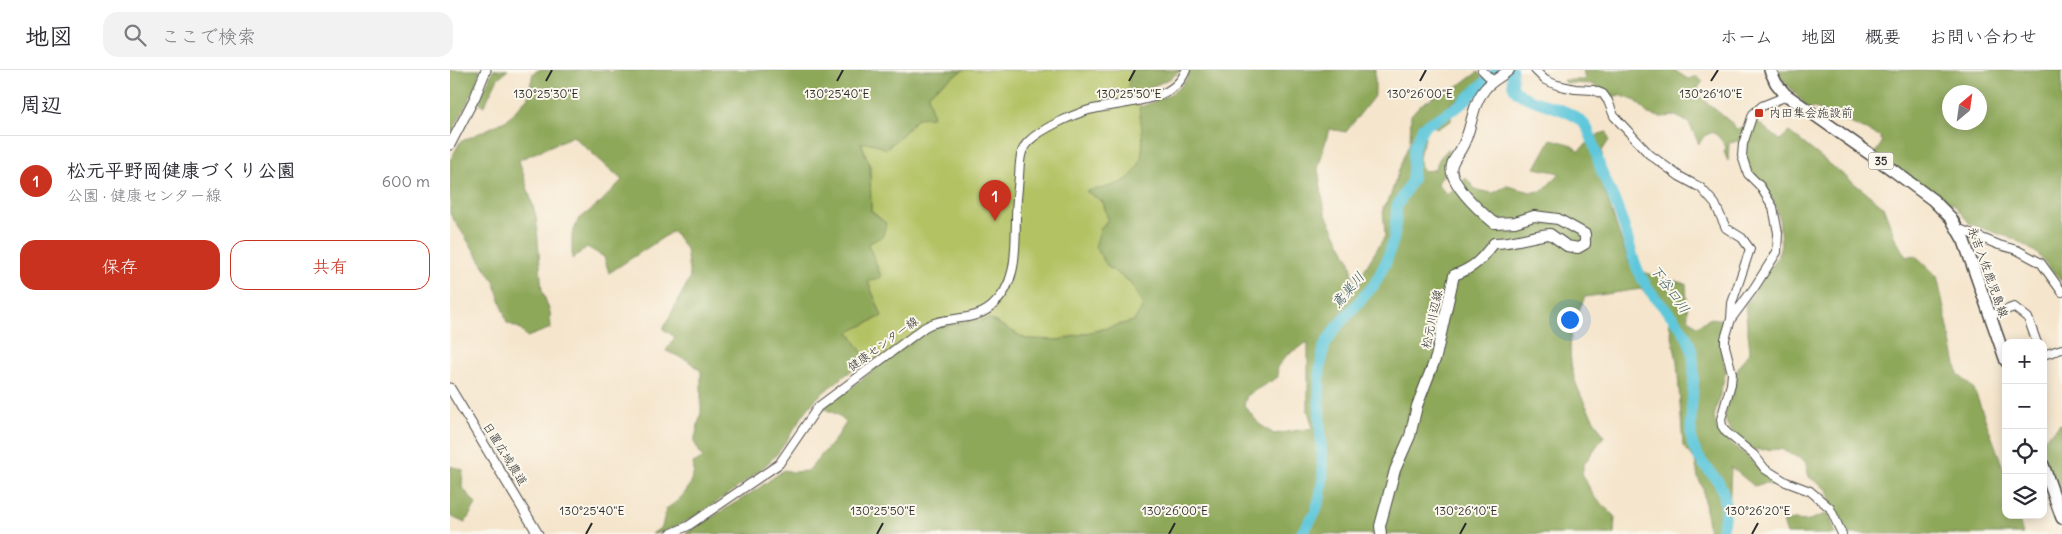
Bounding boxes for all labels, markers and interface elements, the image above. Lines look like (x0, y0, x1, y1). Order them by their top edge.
search box (103, 12, 453, 57)
text: 地図 (25, 21, 73, 51)
icon: search (121, 21, 149, 49)
text: ここで検索 (161, 24, 256, 48)
text: ホーム (1720, 25, 1773, 48)
text: 地図 (1801, 25, 1837, 48)
text: 概要 (1865, 25, 1901, 48)
text: お問い合わせ (1929, 25, 2037, 48)
north arrow (1942, 85, 1987, 130)
text: 130°25'30"E (513, 86, 579, 101)
text: 130°25'40"E (805, 86, 869, 101)
text: 130°25'50"E (1096, 86, 1162, 101)
text: 130°26'00"E (1387, 86, 1453, 101)
text: 130°26'10"E (1679, 86, 1743, 101)
text: 周辺 (20, 91, 62, 118)
place label: 内田集会施設前 (1769, 105, 1853, 120)
marker: 内田集会施設前 (1753, 107, 1765, 119)
road number: 35 (1868, 152, 1894, 170)
text: 松元平野岡健康づくり公園 (67, 158, 296, 182)
text: 1 (33, 171, 39, 191)
text: 600 m (382, 171, 430, 191)
pin: 1 (979, 180, 1011, 221)
text: 公園 · 健康センター線 (67, 185, 222, 205)
street label: 永吉入佐鹿児島線 (1965, 224, 2012, 320)
button: 保存 (20, 240, 220, 290)
button: 共有 (230, 240, 430, 290)
water label: 下谷口川 (1646, 261, 1694, 317)
water label: 鳶巣川 (1328, 268, 1368, 312)
street label: 松元川辺線 (1418, 288, 1445, 350)
your location (1557, 307, 1583, 333)
street label: 健康センター線 (845, 313, 921, 374)
map controls (2002, 339, 2047, 519)
button: + (2002, 339, 2047, 384)
button: − (2002, 384, 2047, 429)
street label: 日置広域農道 (480, 419, 531, 488)
button: locate (2002, 429, 2047, 474)
button: layers (2002, 474, 2047, 519)
text: 130°25'40"E (560, 503, 624, 518)
text: 130°25'50"E (850, 503, 916, 518)
text: 130°26'00"E (1142, 503, 1208, 518)
text: 130°26'10"E (1434, 503, 1498, 518)
text: 130°26'20"E (1726, 503, 1790, 518)

